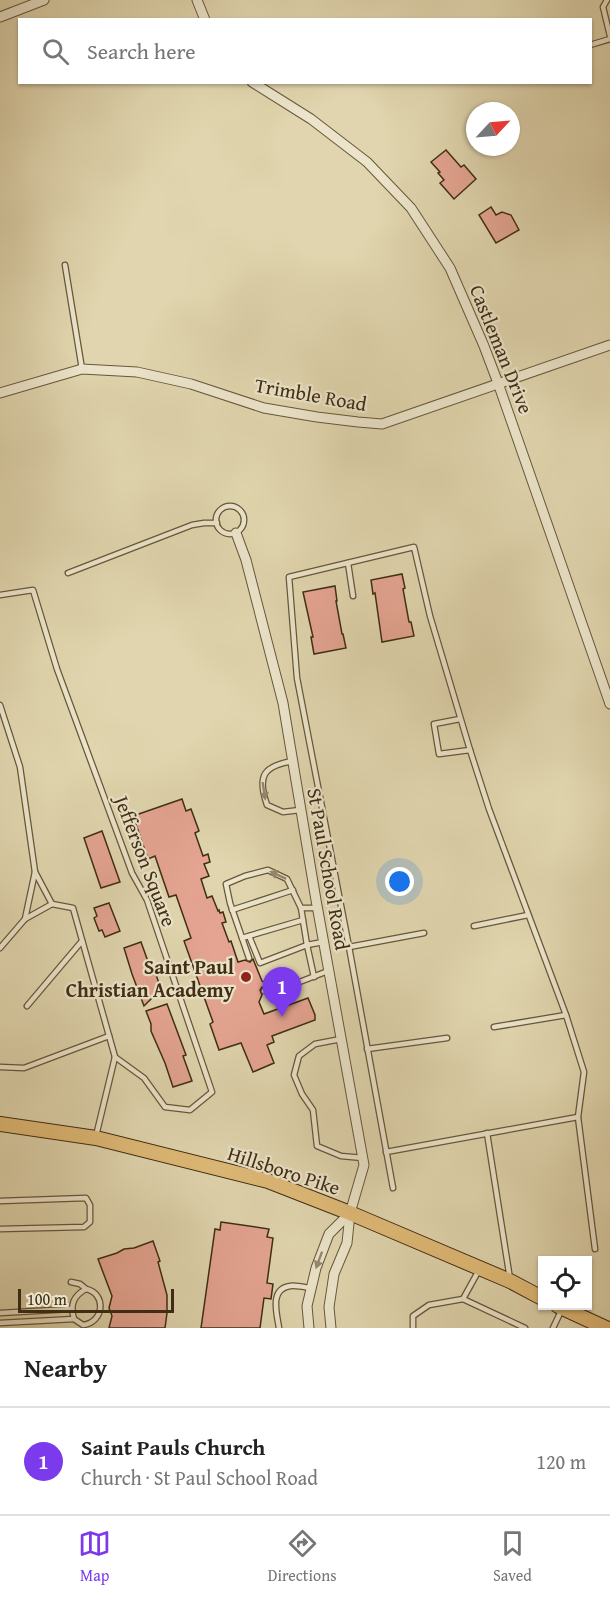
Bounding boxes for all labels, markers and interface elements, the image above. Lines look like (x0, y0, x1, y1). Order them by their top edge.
search box (18, 18, 592, 84)
icon: search (39, 35, 72, 68)
text: Search here (87, 35, 196, 67)
north arrow (466, 102, 520, 156)
street label: Castleman Drive (463, 280, 541, 418)
street label: Trimble Road (253, 370, 369, 418)
one-way arrow (259, 782, 268, 801)
street label: St Paul School Road (300, 786, 358, 953)
street label: Jefferson Square (107, 789, 184, 931)
your location (385, 867, 414, 896)
one-way arrow (269, 870, 286, 879)
place label: Saint Paul Christian Academy (66, 952, 235, 1004)
pin: 1 (262, 968, 302, 1017)
marker: Saint Paul Christian Academy (239, 970, 253, 984)
street label: Hillsboro Pike (224, 1138, 344, 1202)
one-way arrow (313, 1251, 323, 1269)
map controls (538, 1256, 592, 1310)
button: locate (538, 1256, 592, 1310)
scale bar (18, 1286, 174, 1314)
text: 100 m (27, 1287, 67, 1311)
text: Nearby (24, 1348, 107, 1387)
text: Saint Pauls Church (81, 1431, 265, 1463)
text: 1 (38, 1447, 49, 1476)
text: 120 m (536, 1447, 586, 1476)
text: Church · St Paul School Road (81, 1463, 318, 1492)
tab: Map (78, 1527, 111, 1587)
tab: Directions (268, 1527, 337, 1587)
tab: Saved (493, 1527, 532, 1587)

